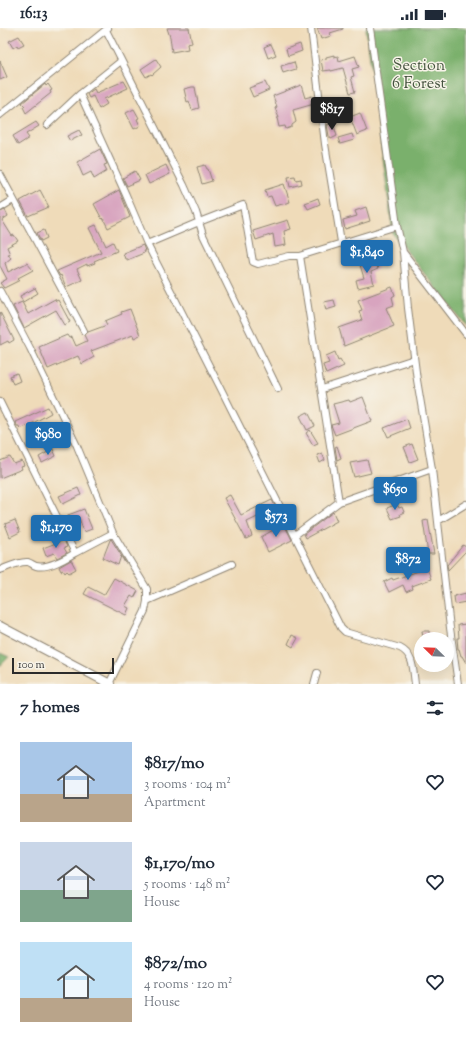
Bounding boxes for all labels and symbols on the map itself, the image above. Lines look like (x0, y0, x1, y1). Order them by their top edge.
park label: Section 6 Forest (392, 55, 447, 96)
pin: $817 (308, 97, 356, 131)
pin: $1,840 (334, 240, 400, 274)
pin: $980 (24, 422, 72, 456)
pin: $650 (371, 477, 419, 511)
pin: $573 (252, 504, 300, 538)
pin: $1,170 (23, 515, 89, 549)
pin: $872 (384, 547, 432, 581)
north arrow (414, 632, 454, 672)
scale bar (12, 656, 114, 675)

